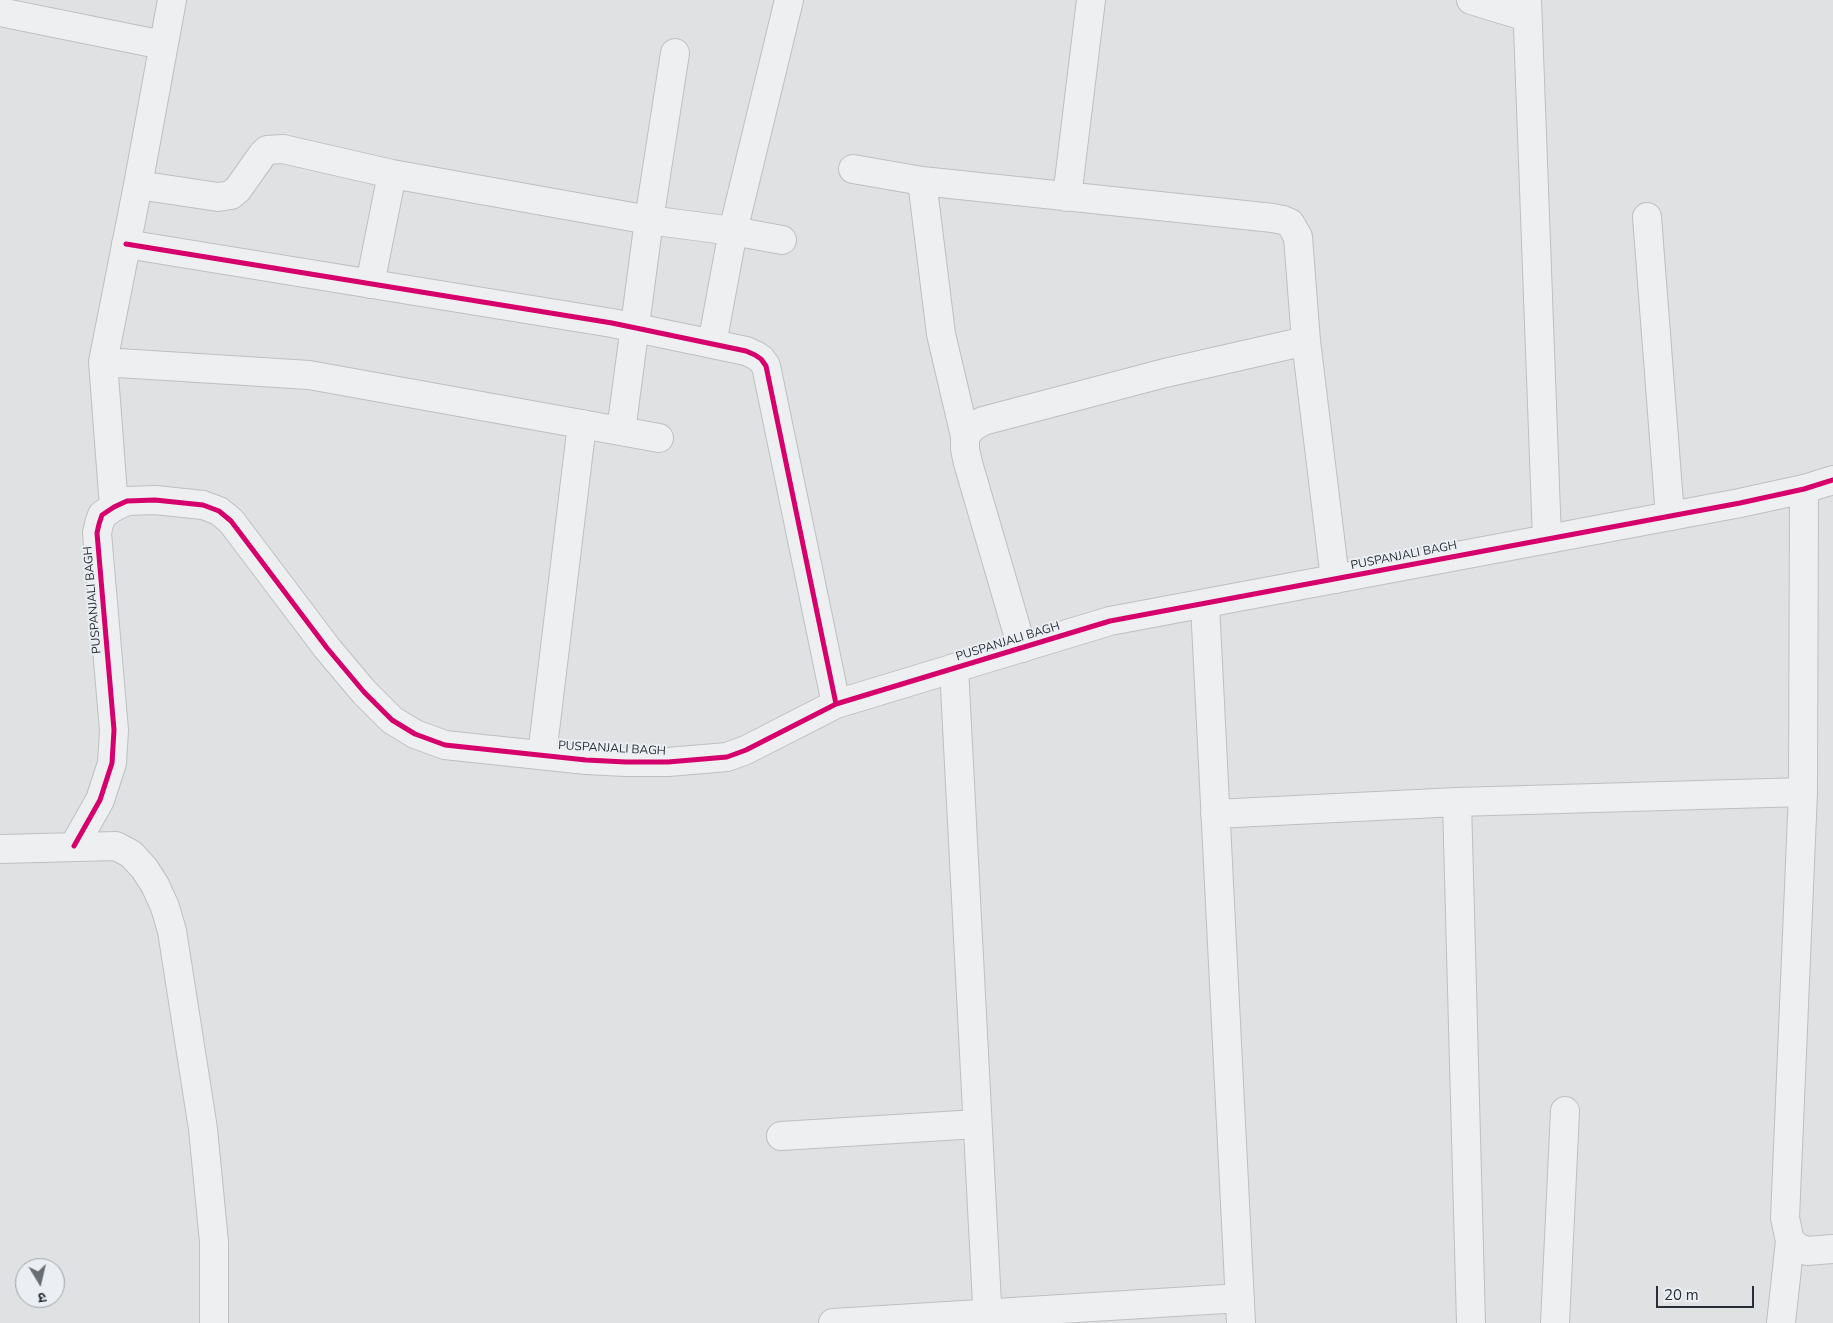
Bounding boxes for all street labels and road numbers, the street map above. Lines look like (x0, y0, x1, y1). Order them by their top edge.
street label: PUSPANJALI BAGH (1350, 539, 1458, 573)
street label: PUSPANJALI BAGH (81, 546, 105, 654)
street label: PUSPANJALI BAGH (954, 619, 1062, 665)
street label: PUSPANJALI BAGH (558, 739, 666, 759)

